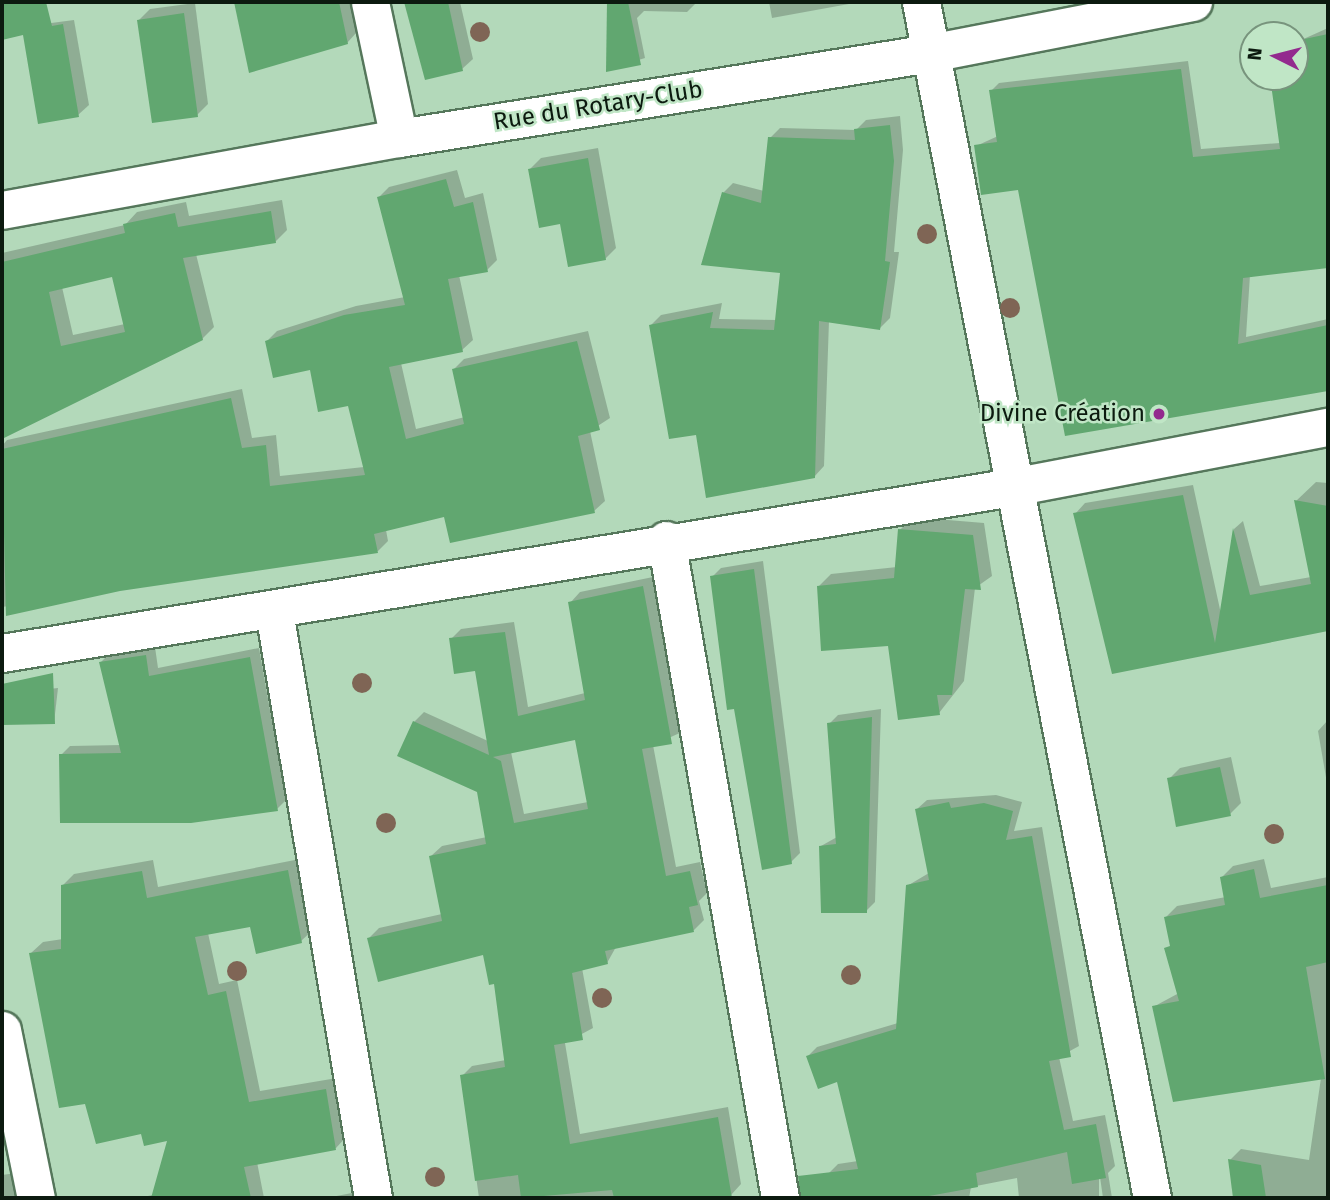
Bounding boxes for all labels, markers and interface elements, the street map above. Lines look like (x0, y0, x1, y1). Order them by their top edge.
north arrow (1239, 21, 1309, 91)
text: N (1243, 46, 1267, 61)
street label: Rue du Rotary-Club (491, 75, 705, 137)
place label: Divine Création (980, 400, 1145, 428)
marker: Divine Création (1151, 406, 1167, 422)

